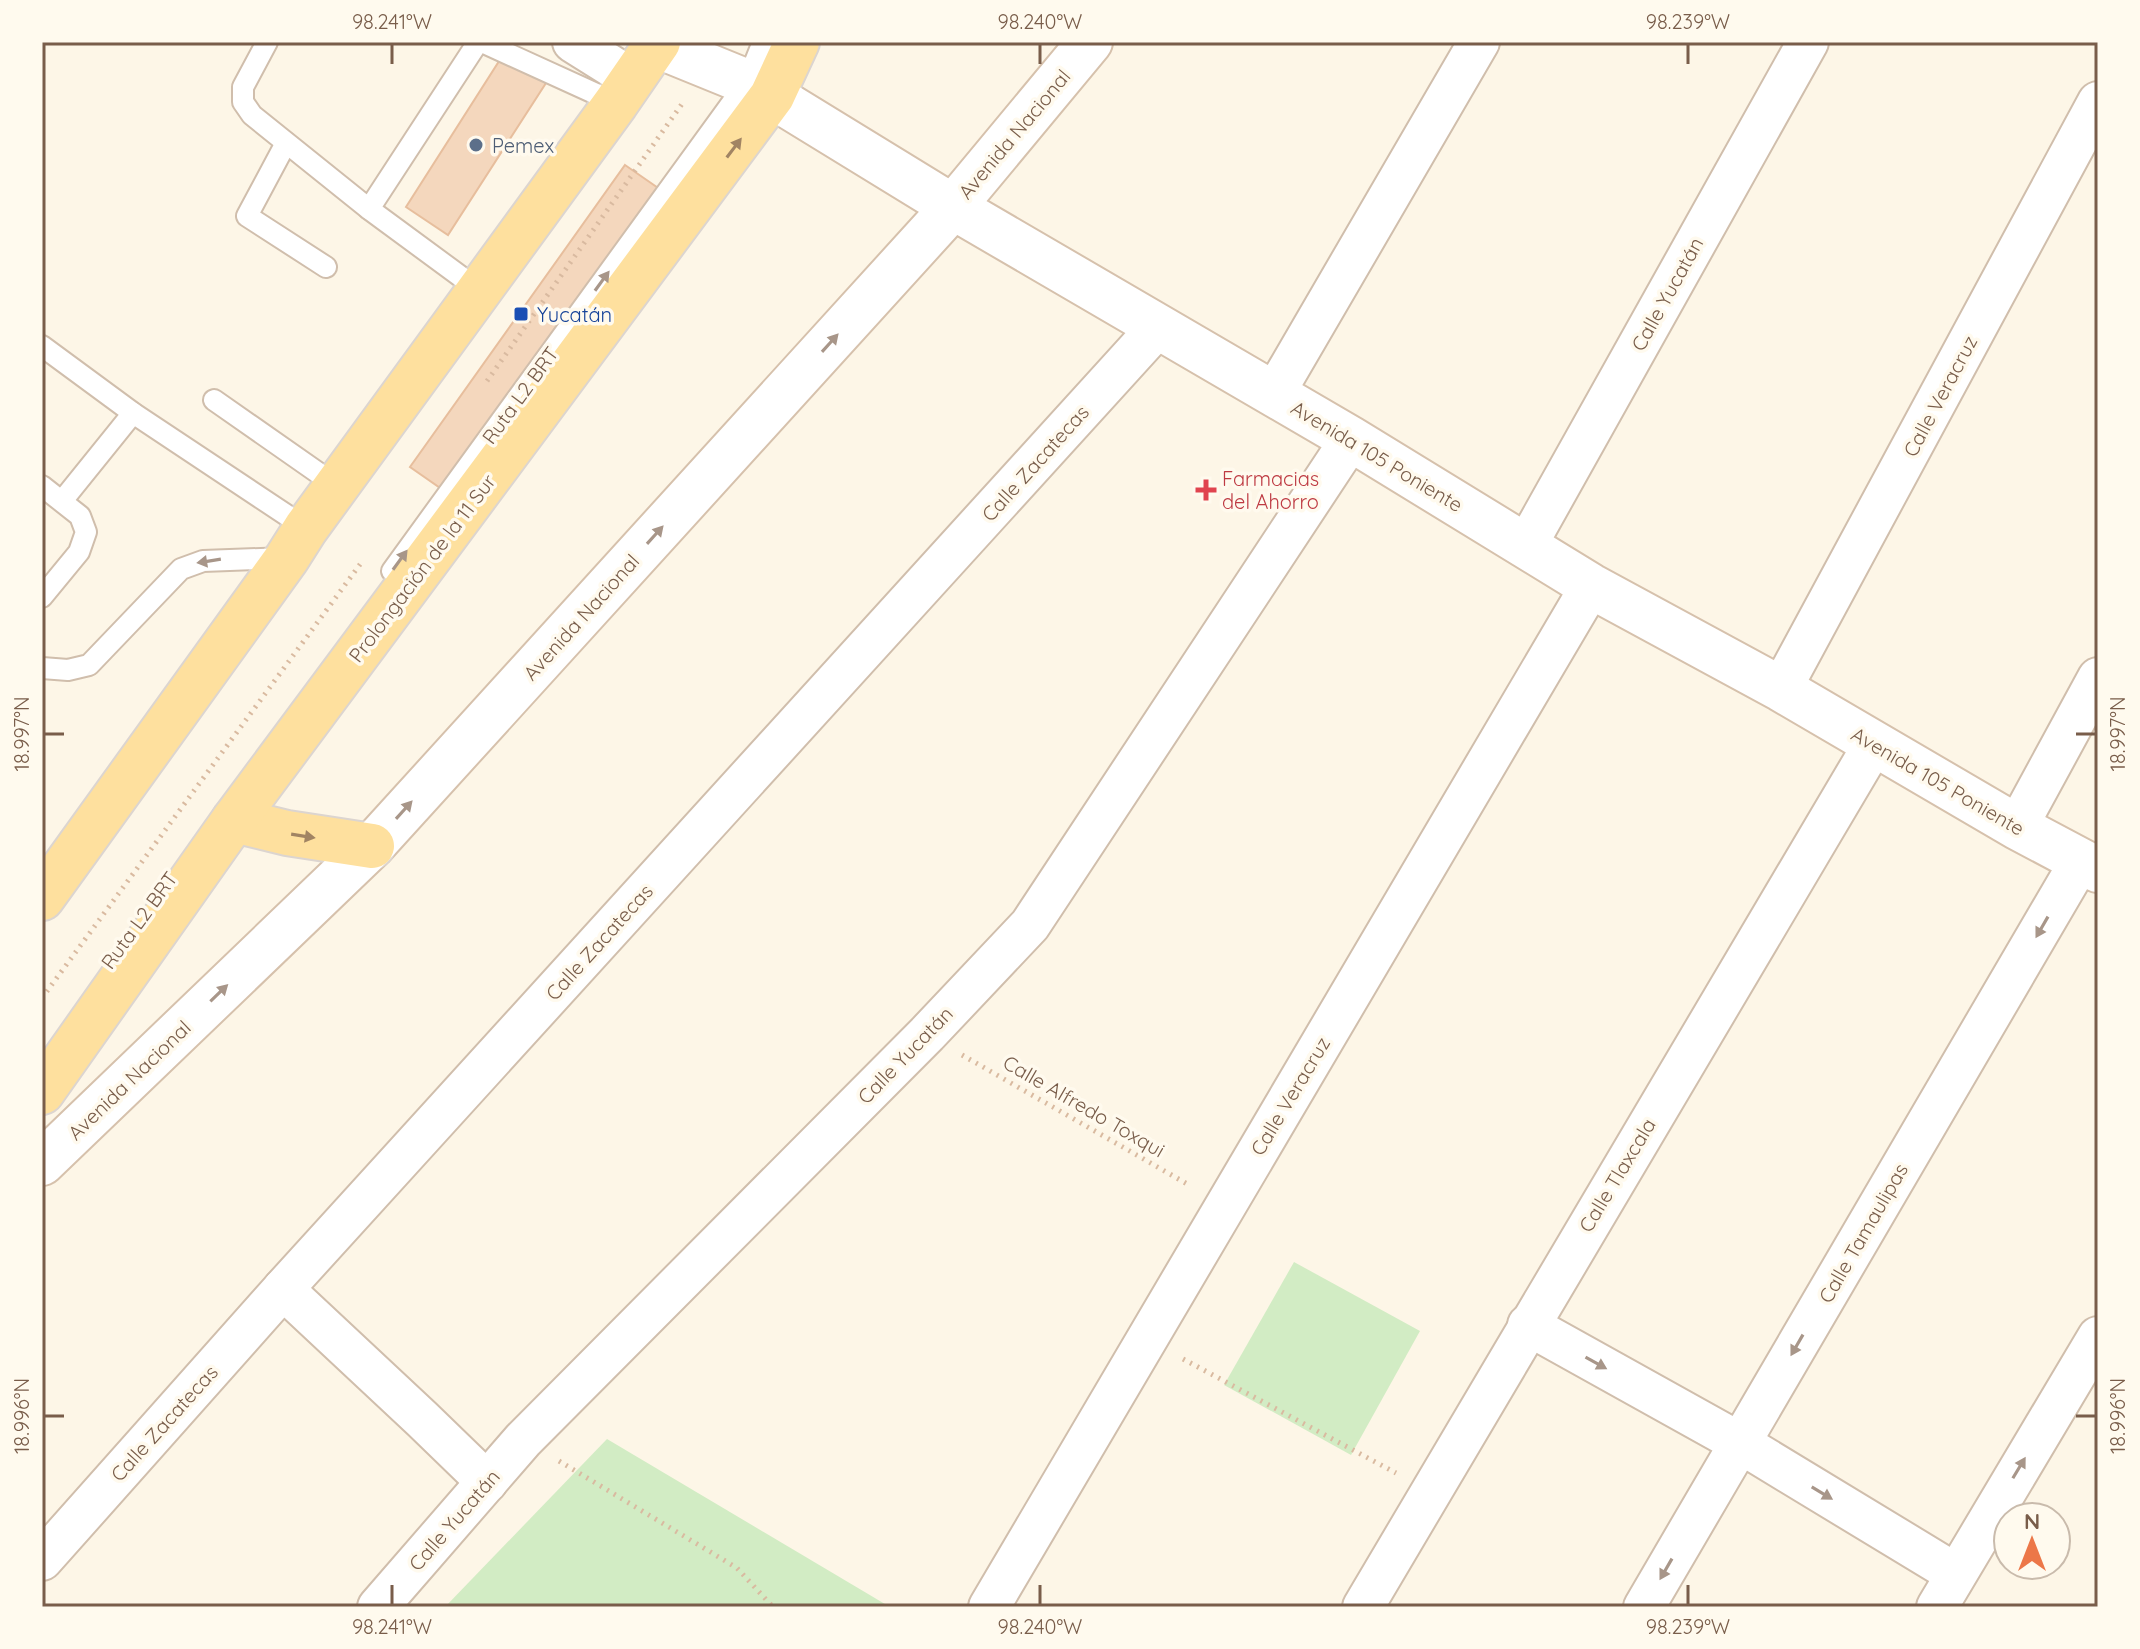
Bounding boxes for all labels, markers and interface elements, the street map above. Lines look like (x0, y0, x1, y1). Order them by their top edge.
text: 98.241°W (352, 9, 432, 34)
text: 98.240°W (998, 9, 1082, 34)
text: 98.239°W (1646, 9, 1730, 34)
street label: Avenida Nacional (953, 64, 1075, 204)
place label: Pemex (492, 133, 554, 158)
marker: Pemex (467, 136, 485, 154)
one-way arrow (725, 138, 741, 158)
street label: Calle Yucatán (1626, 233, 1708, 355)
one-way arrow (594, 271, 609, 292)
place label: Yucatán (537, 302, 612, 327)
marker: Yucatán (512, 305, 530, 323)
street label: Calle Veracruz (1898, 331, 1982, 461)
one-way arrow (820, 334, 838, 353)
street label: Ruta L2 BRT (476, 341, 564, 449)
street label: Avenida 105 Poniente (1287, 395, 1467, 517)
street label: Calle Zacatecas (976, 400, 1094, 526)
place label: Farmacias del Ahorro (1222, 466, 1319, 514)
street label: Prolongación de la 11 Sur (343, 469, 501, 667)
marker: Farmacias del Ahorro (1197, 481, 1215, 499)
one-way arrow (645, 526, 663, 545)
one-way arrow (392, 549, 408, 571)
street label: Avenida Nacional (518, 549, 644, 685)
one-way arrow (196, 555, 221, 568)
text: 18.997°N (9, 697, 34, 772)
text: 18.997°N (2105, 697, 2130, 772)
street label: Avenida 105 Poniente (1847, 721, 2029, 841)
one-way arrow (395, 801, 413, 820)
one-way arrow (290, 830, 315, 842)
street label: Ruta L2 BRT (95, 866, 183, 974)
street label: Calle Zacatecas (540, 879, 658, 1005)
one-way arrow (2035, 916, 2049, 938)
one-way arrow (209, 984, 228, 1003)
street label: Calle Yucatán (852, 1001, 958, 1109)
street label: Avenida Nacional (62, 1015, 196, 1145)
street label: Calle Veracruz (1245, 1032, 1335, 1160)
street label: Calle Alfredo Toxqui (999, 1050, 1169, 1162)
street label: Calle Tlaxcala (1573, 1114, 1661, 1236)
street label: Calle Tamaulipas (1813, 1159, 1913, 1307)
one-way arrow (1790, 1334, 1804, 1356)
one-way arrow (1585, 1356, 1608, 1370)
street label: Calle Zacatecas (105, 1360, 223, 1486)
text: 18.996°N (9, 1378, 34, 1454)
text: 18.996°N (2105, 1378, 2130, 1454)
one-way arrow (2012, 1457, 2026, 1479)
street label: Calle Yucatán (403, 1464, 505, 1576)
one-way arrow (1811, 1485, 1832, 1500)
north arrow (1992, 1501, 2072, 1581)
text: N (2024, 1507, 2040, 1535)
one-way arrow (1659, 1558, 1673, 1580)
text: 98.241°W (352, 1614, 432, 1639)
text: 98.240°W (998, 1614, 1082, 1639)
text: 98.239°W (1646, 1614, 1730, 1639)

